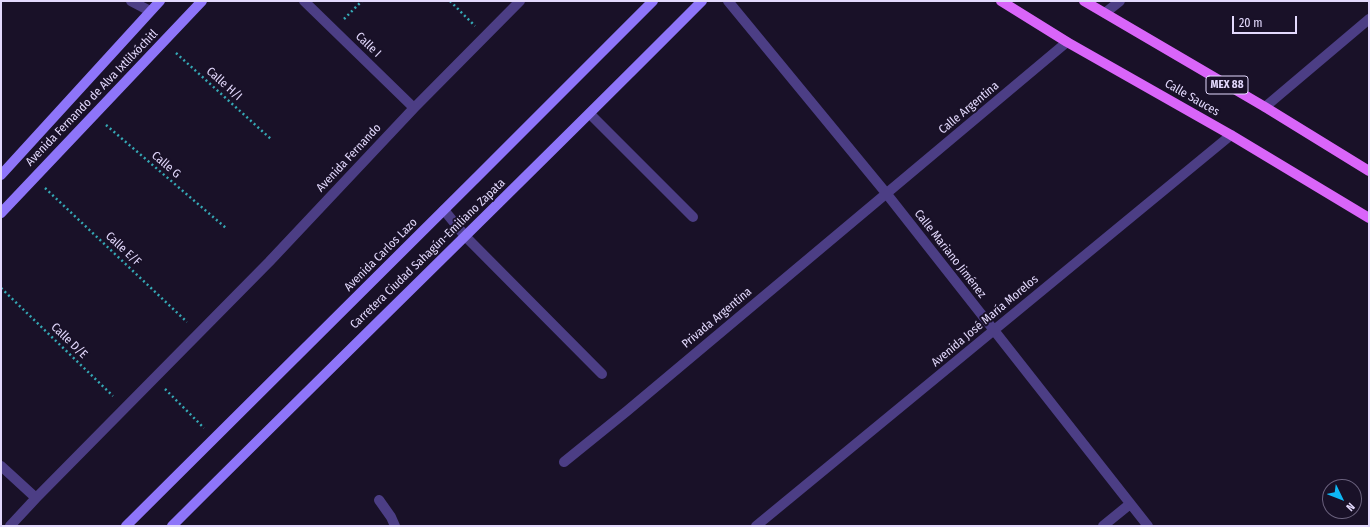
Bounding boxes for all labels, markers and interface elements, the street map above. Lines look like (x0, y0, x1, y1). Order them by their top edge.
scale bar (1234, 8, 1299, 34)
text: 20 m (1239, 16, 1263, 30)
street label: Avenida Fernando de Alva Ixtlilxóchitl (23, 27, 161, 169)
street label: Calle I (352, 29, 384, 61)
street label: Calle H/I (203, 64, 245, 104)
road number: MEX 88 (1206, 76, 1248, 94)
street label: Calle Sauces (1162, 77, 1222, 119)
street label: Calle Argentina (936, 79, 1002, 137)
street label: Avenida Fernando (314, 121, 384, 195)
street label: Calle G (149, 149, 183, 181)
street label: Carretera Ciudad Sahagún-Emiliano Zapata (347, 176, 509, 332)
street label: Calle Mariano Jiménez (911, 207, 989, 301)
street label: Avenida Carlos Lazo (341, 215, 421, 295)
street label: Calle E/F (102, 229, 144, 269)
street label: Avenida José María Morelos (929, 272, 1041, 370)
street label: Privada Argentina (679, 285, 755, 351)
street label: Calle D/E (48, 320, 90, 362)
north arrow (1322, 479, 1362, 519)
text: N (1343, 500, 1357, 514)

